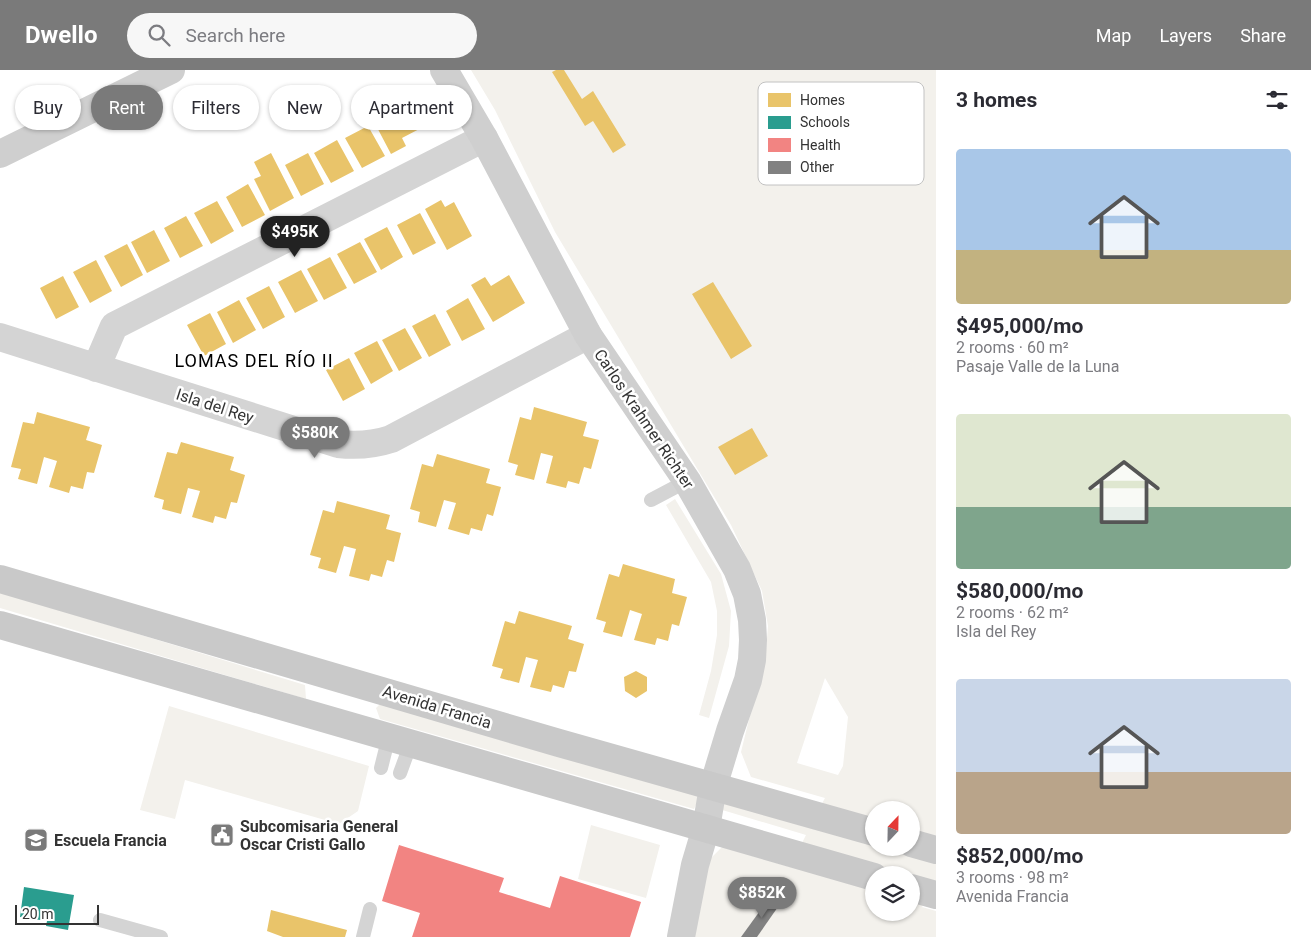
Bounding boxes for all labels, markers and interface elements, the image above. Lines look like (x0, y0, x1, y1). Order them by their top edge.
search box (127, 13, 477, 58)
text: Dwello (25, 21, 97, 49)
icon: search (145, 21, 173, 49)
text: Search here (185, 24, 285, 47)
text: Map (1096, 25, 1131, 46)
text: Layers (1159, 25, 1212, 46)
text: Share (1240, 25, 1286, 46)
legend (758, 82, 924, 185)
chip: Buy (15, 85, 81, 130)
chip: Rent (91, 85, 163, 130)
chip: Filters (173, 85, 259, 130)
chip: New (269, 85, 341, 130)
chip: Apartment (351, 85, 472, 130)
icon: filters (1263, 86, 1291, 114)
text: 3 homes (956, 88, 1037, 112)
text: Homes (800, 92, 845, 108)
text: Schools (800, 114, 850, 130)
text: Health (800, 137, 841, 153)
text: Other (800, 159, 834, 175)
icon: home (1079, 182, 1169, 272)
pin: $495K (260, 216, 330, 258)
text: $495K (272, 222, 318, 241)
text: $495,000/mo (956, 314, 1083, 338)
text: 2 rooms · 60 m² (956, 338, 1069, 357)
street label: Carlos Krahmer Richter (590, 346, 698, 493)
district label: LOMAS DEL RÍO II (174, 350, 334, 371)
text: Pasaje Valle de la Luna (956, 357, 1119, 376)
street label: Isla del Rey (174, 385, 257, 428)
pin: $580K (280, 416, 350, 459)
text: $580K (292, 423, 338, 442)
icon: home (1079, 447, 1169, 537)
text: $580,000/mo (956, 579, 1083, 603)
text: 2 rooms · 62 m² (956, 603, 1069, 622)
text: Isla del Rey (956, 622, 1036, 641)
street label: Avenida Francia (380, 681, 494, 733)
icon: home (1079, 712, 1169, 802)
north arrow (865, 801, 920, 856)
map controls (865, 801, 920, 921)
place label: Subcomisaria General Oscar Cristi Gallo (240, 817, 398, 854)
public building icon: Subcomisaria General Oscar Cristi Gallo (209, 822, 235, 848)
school or university icon: Escuela Francia (23, 827, 49, 853)
place label: Escuela Francia (54, 831, 167, 850)
text: $852,000/mo (956, 844, 1083, 868)
button: layers (865, 866, 920, 921)
text: 3 rooms · 98 m² (956, 868, 1069, 887)
pin: $852K (727, 876, 797, 919)
text: $852K (739, 883, 785, 902)
text: Avenida Francia (956, 887, 1069, 906)
scale bar (15, 902, 99, 925)
text: 20 m (22, 906, 54, 922)

